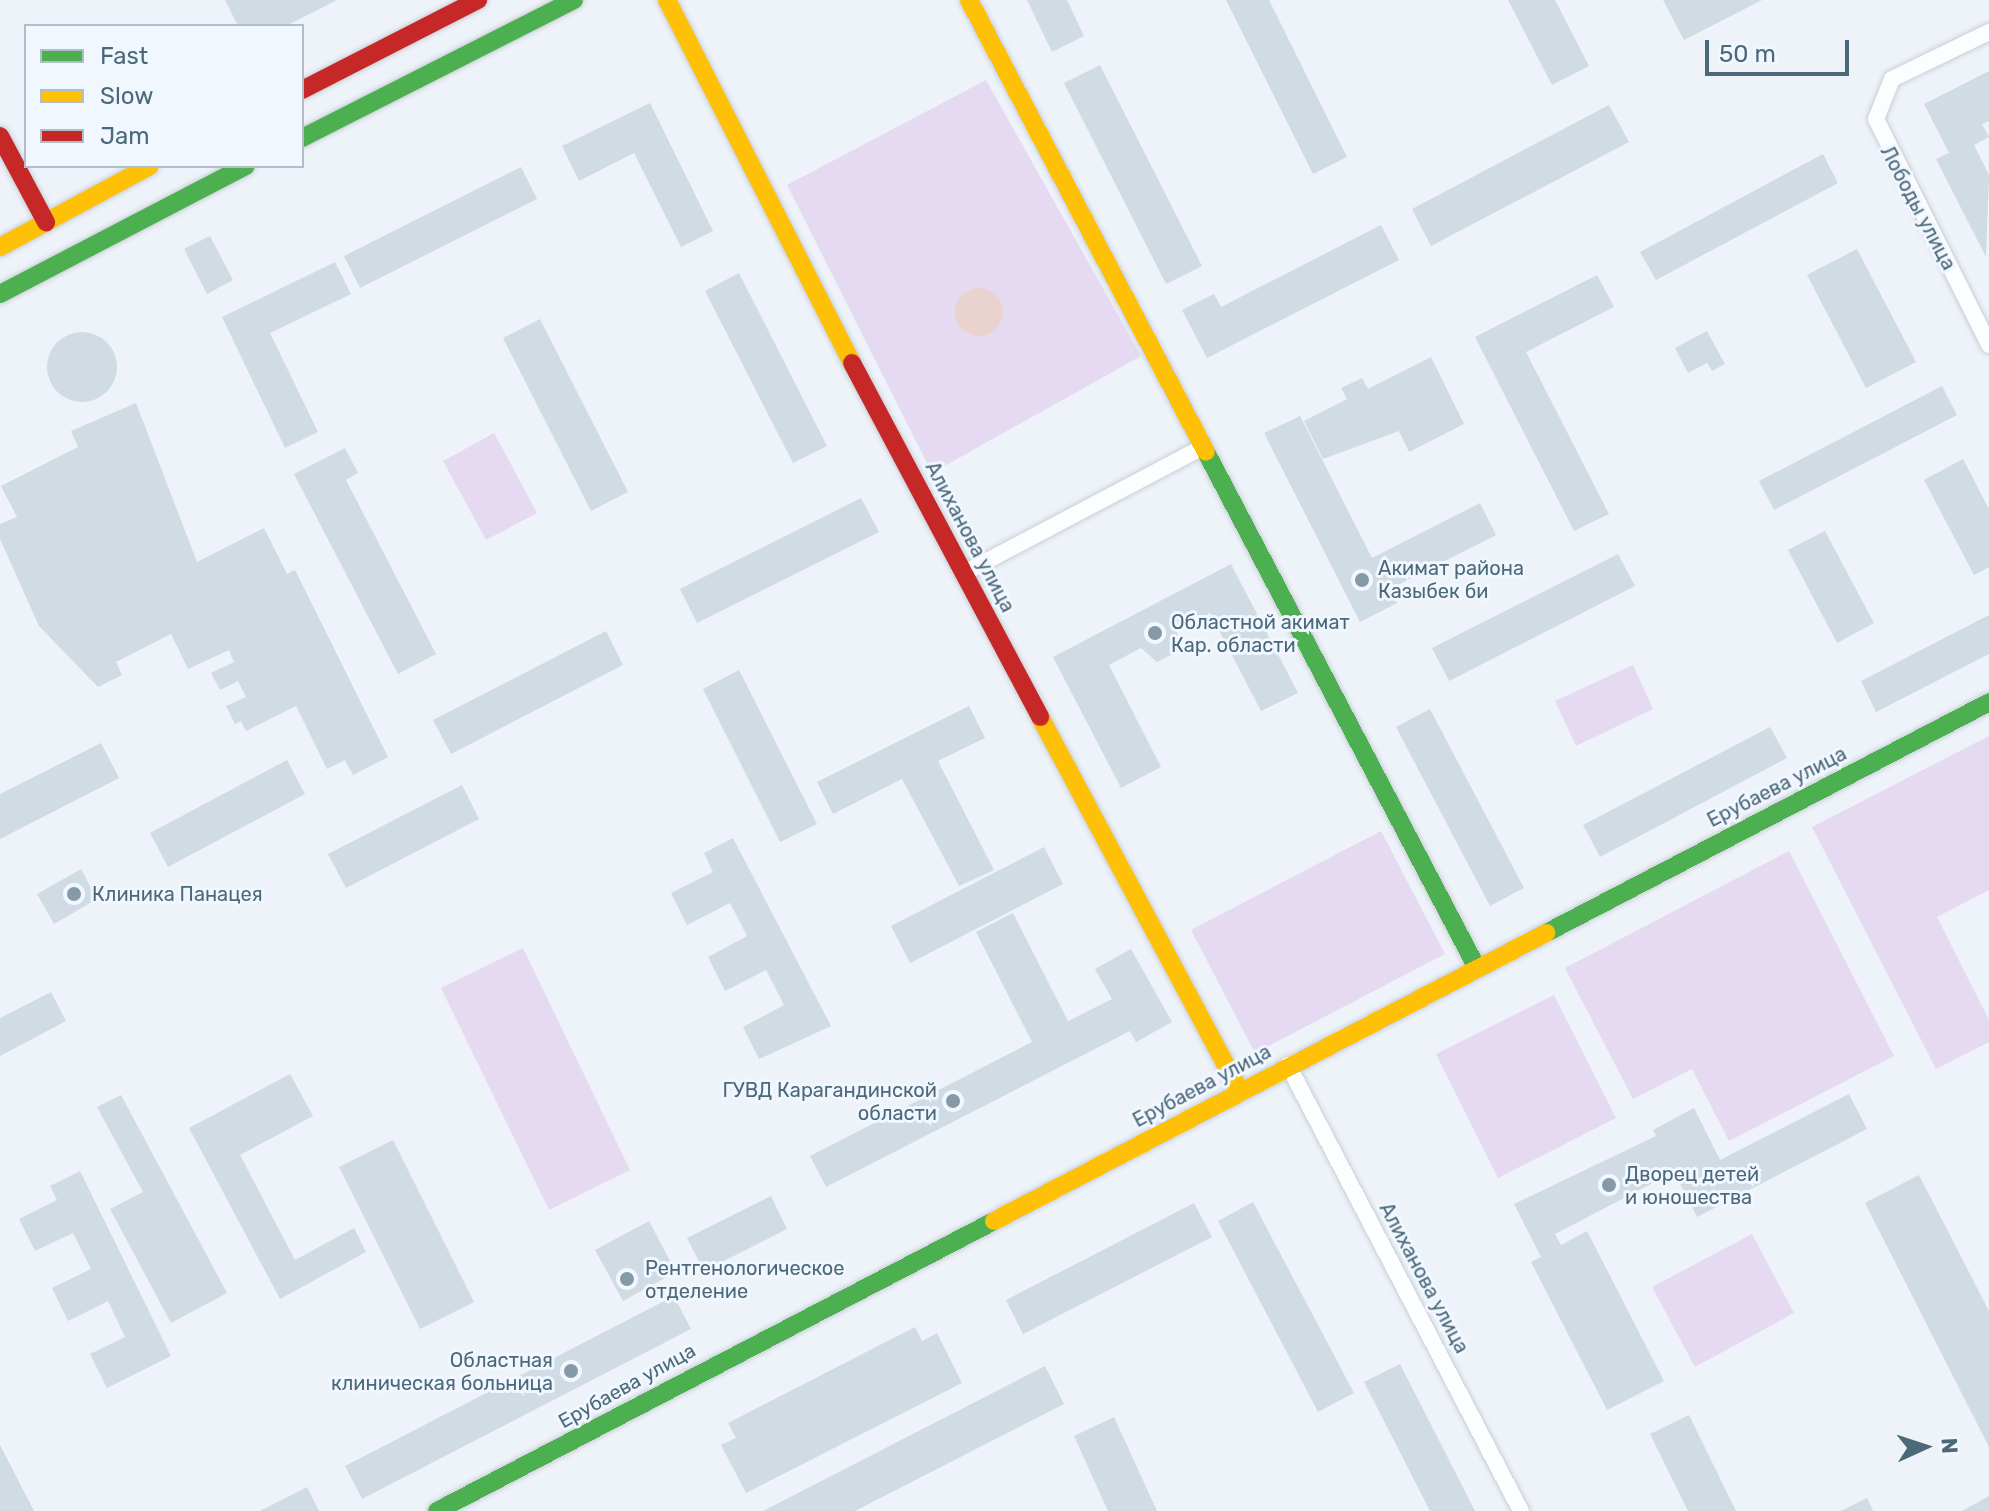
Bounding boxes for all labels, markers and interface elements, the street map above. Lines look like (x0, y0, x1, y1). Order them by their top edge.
legend (24, 24, 304, 168)
scale bar (1709, 24, 1853, 74)
text: 50 m (1719, 40, 1776, 68)
text: Fast (100, 42, 148, 70)
text: Slow (100, 82, 153, 110)
text: Jam (100, 122, 150, 150)
street label: Лободы улица (1875, 142, 1961, 274)
street label: Алиханова улица (920, 457, 1020, 617)
place label: Акимат района Казыбек би (1378, 556, 1524, 603)
marker: Акимат района Казыбек би (1353, 571, 1371, 589)
place label: Областной акимат Кар. области (1171, 610, 1350, 657)
marker: Областной акимат Кар. области (1146, 624, 1164, 642)
street label: Ерубаева улица (1703, 742, 1851, 832)
place label: Клиника Панацея (92, 882, 263, 906)
marker: Клиника Панацея (63, 883, 85, 905)
street label: Ерубаева улица (1129, 1039, 1275, 1133)
place label: ГУВД Карагандинской области (722, 1078, 937, 1125)
marker: ГУВД Карагандинской области (944, 1092, 962, 1110)
place label: Дворец детей и юношества (1625, 1162, 1759, 1209)
marker: Дворец детей и юношества (1600, 1176, 1618, 1194)
street label: Алиханова улица (1374, 1198, 1474, 1358)
place label: Рентгенологическое отделение (645, 1256, 845, 1303)
marker: Рентгенологическое отделение (616, 1268, 638, 1290)
street label: Ерубаева улица (554, 1338, 700, 1434)
place label: Областная клиническая больница (331, 1348, 553, 1395)
marker: Областная клиническая больница (560, 1360, 582, 1382)
north arrow (1885, 1407, 1965, 1487)
text: N (1936, 1437, 1963, 1454)

